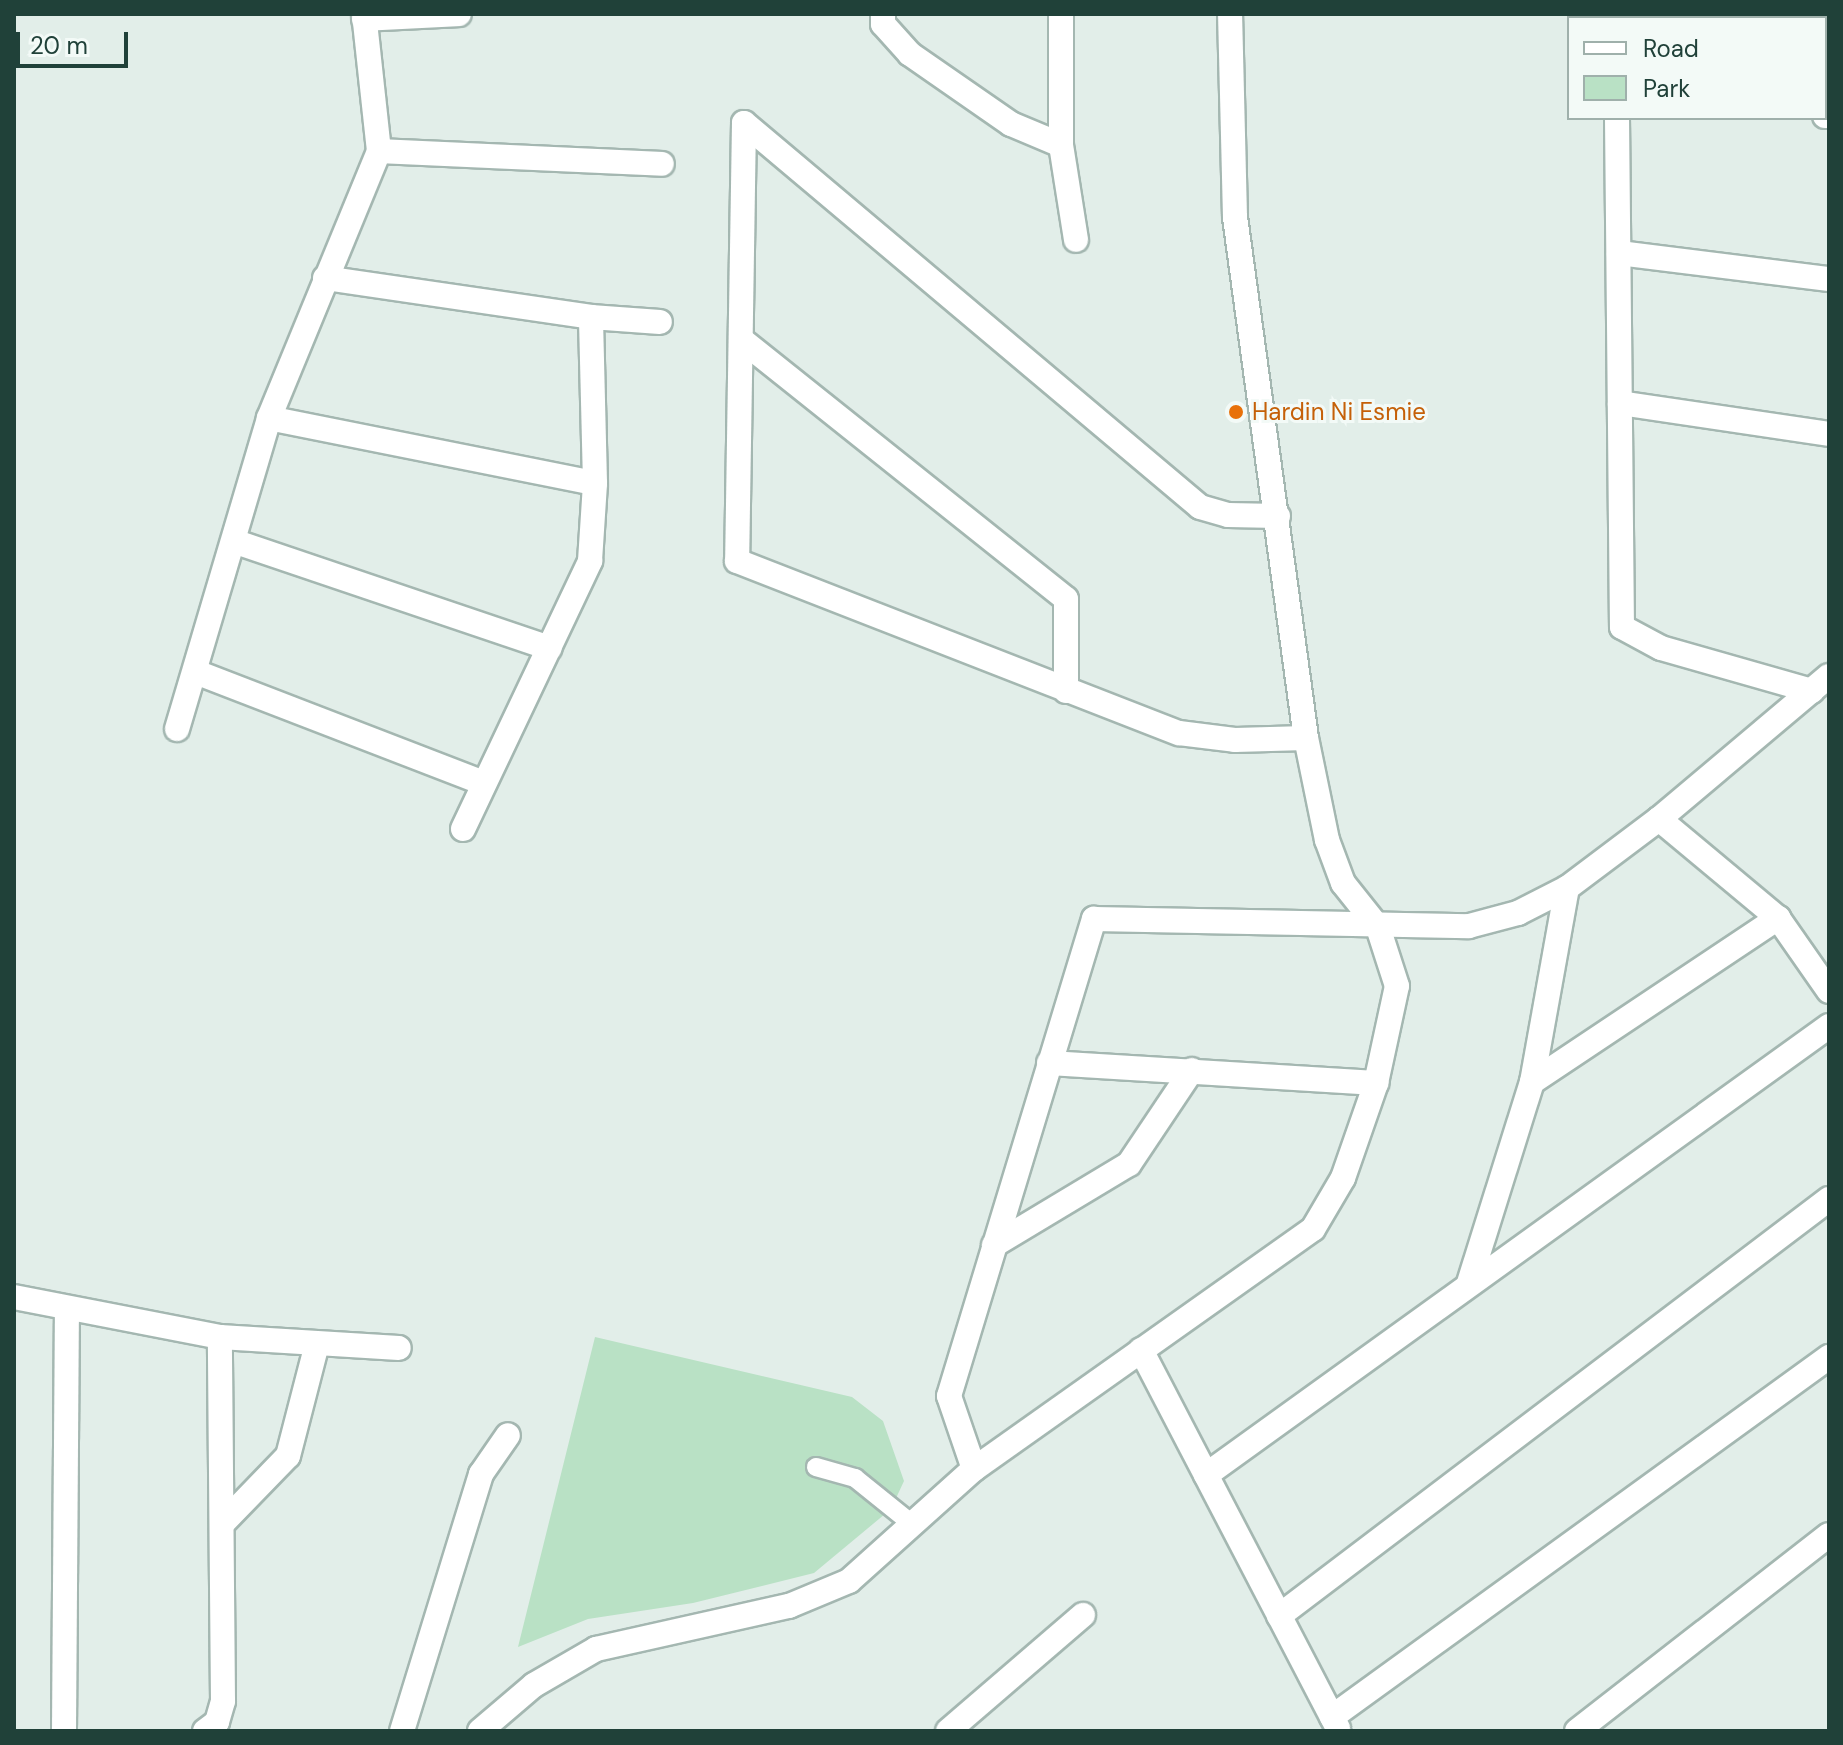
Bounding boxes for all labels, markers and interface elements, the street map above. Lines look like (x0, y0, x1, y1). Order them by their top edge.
scale bar (20, 16, 132, 66)
legend (1567, 16, 1827, 120)
text: 20 m (30, 30, 88, 61)
text: Road (1643, 33, 1699, 64)
text: Park (1643, 73, 1690, 104)
place label: Hardin Ni Esmie (1252, 398, 1426, 426)
marker: Hardin Ni Esmie (1227, 403, 1245, 421)

